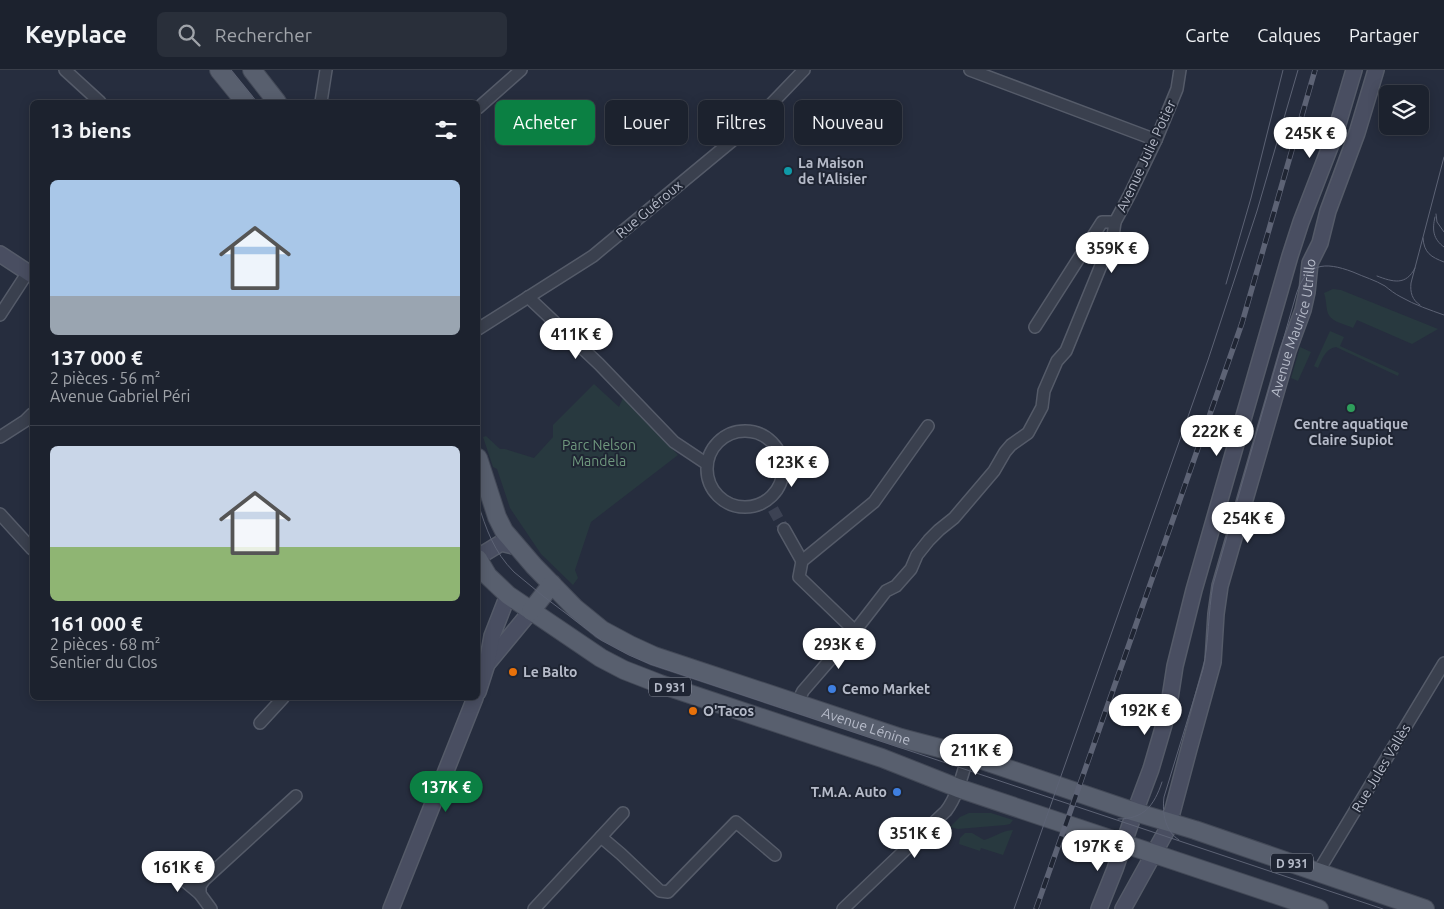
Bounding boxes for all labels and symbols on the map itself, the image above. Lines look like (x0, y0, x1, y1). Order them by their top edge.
street label: Avenue Julie Potier (1113, 97, 1179, 214)
pin: 245K € (1269, 116, 1351, 159)
place label: La Maison de l'Alisier (798, 155, 867, 187)
marker: La Maison de l'Alisier (782, 165, 794, 177)
street label: Rue Guéroux (613, 177, 685, 241)
pin: 359K € (1071, 232, 1153, 274)
street label: Avenue Maurice Utrillo (1267, 255, 1319, 399)
pin: 411K € (535, 318, 617, 360)
marker: Centre aquatique Claire Supiot (1345, 402, 1357, 414)
pin: 222K € (1176, 414, 1258, 457)
place label: Centre aquatique Claire Supiot (1294, 416, 1408, 448)
park label: Parc Nelson Mandela (562, 437, 636, 469)
pin: 123K € (751, 446, 833, 488)
pin: 254K € (1207, 502, 1289, 544)
pin: 293K € (798, 628, 880, 670)
place label: Le Balto (523, 664, 577, 680)
marker: Le Balto (507, 666, 519, 678)
road number: D 931 (649, 678, 691, 696)
place label: Cemo Market (842, 681, 930, 697)
marker: Cemo Market (826, 683, 838, 695)
pin: 192K € (1104, 694, 1186, 736)
place label: O'Tacos (703, 703, 755, 719)
street label: Avenue Lénine (820, 704, 912, 748)
marker: O'Tacos (687, 705, 699, 717)
street label: Rue Jules Vallès (1348, 721, 1414, 815)
pin: 211K € (935, 734, 1017, 776)
pin: 137K € (405, 770, 487, 813)
place label: T.M.A. Auto (811, 784, 887, 800)
marker: T.M.A. Auto (891, 786, 903, 798)
pin: 351K € (874, 816, 956, 859)
pin: 197K € (1057, 830, 1139, 872)
pin: 161K € (137, 850, 219, 893)
road number: D 931 (1271, 854, 1313, 872)

